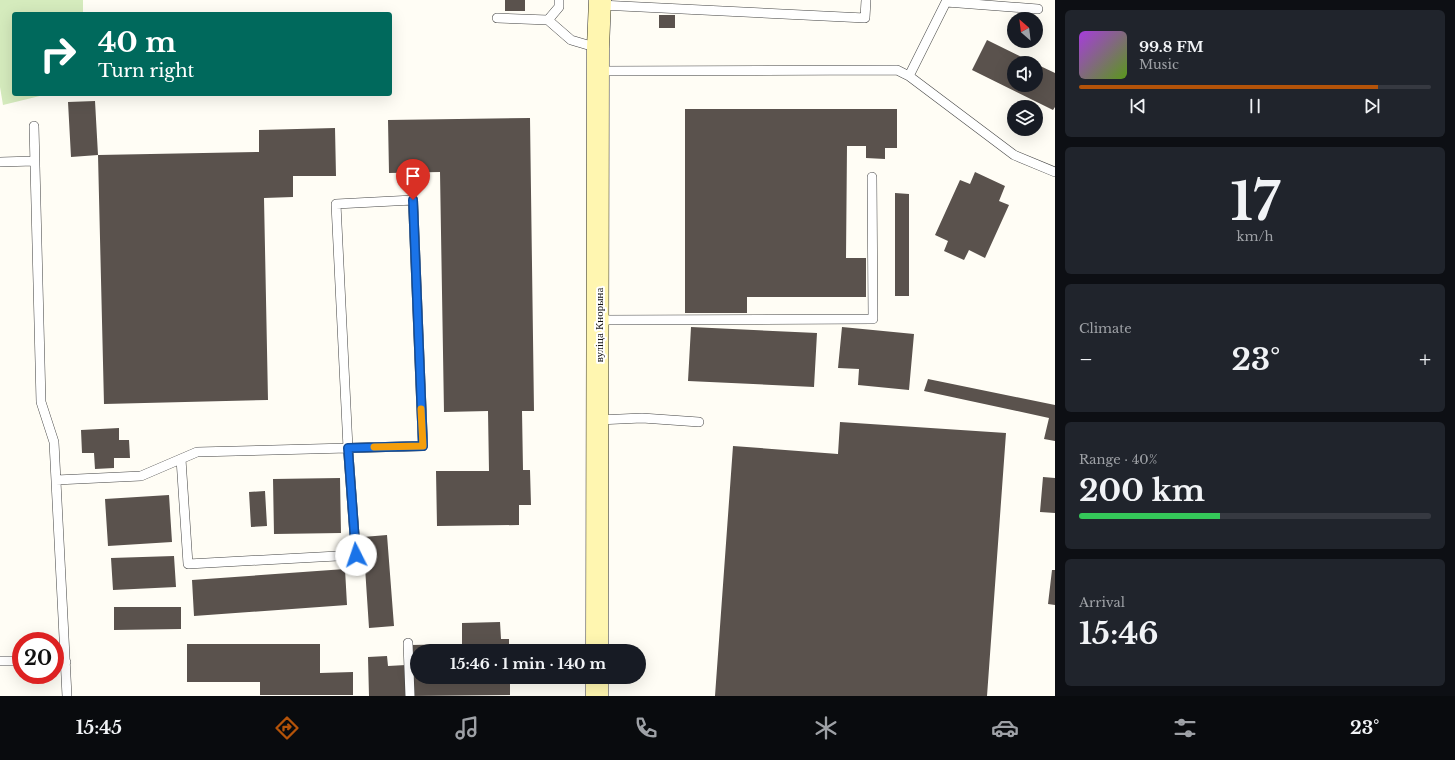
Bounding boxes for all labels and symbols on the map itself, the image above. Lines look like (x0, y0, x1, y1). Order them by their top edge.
north arrow (1007, 12, 1043, 48)
pin (396, 159, 430, 200)
street label: вуліца Кнорына (592, 288, 606, 362)
position arrow (335, 534, 377, 576)
speed limit sign: 20 (12, 632, 64, 684)

